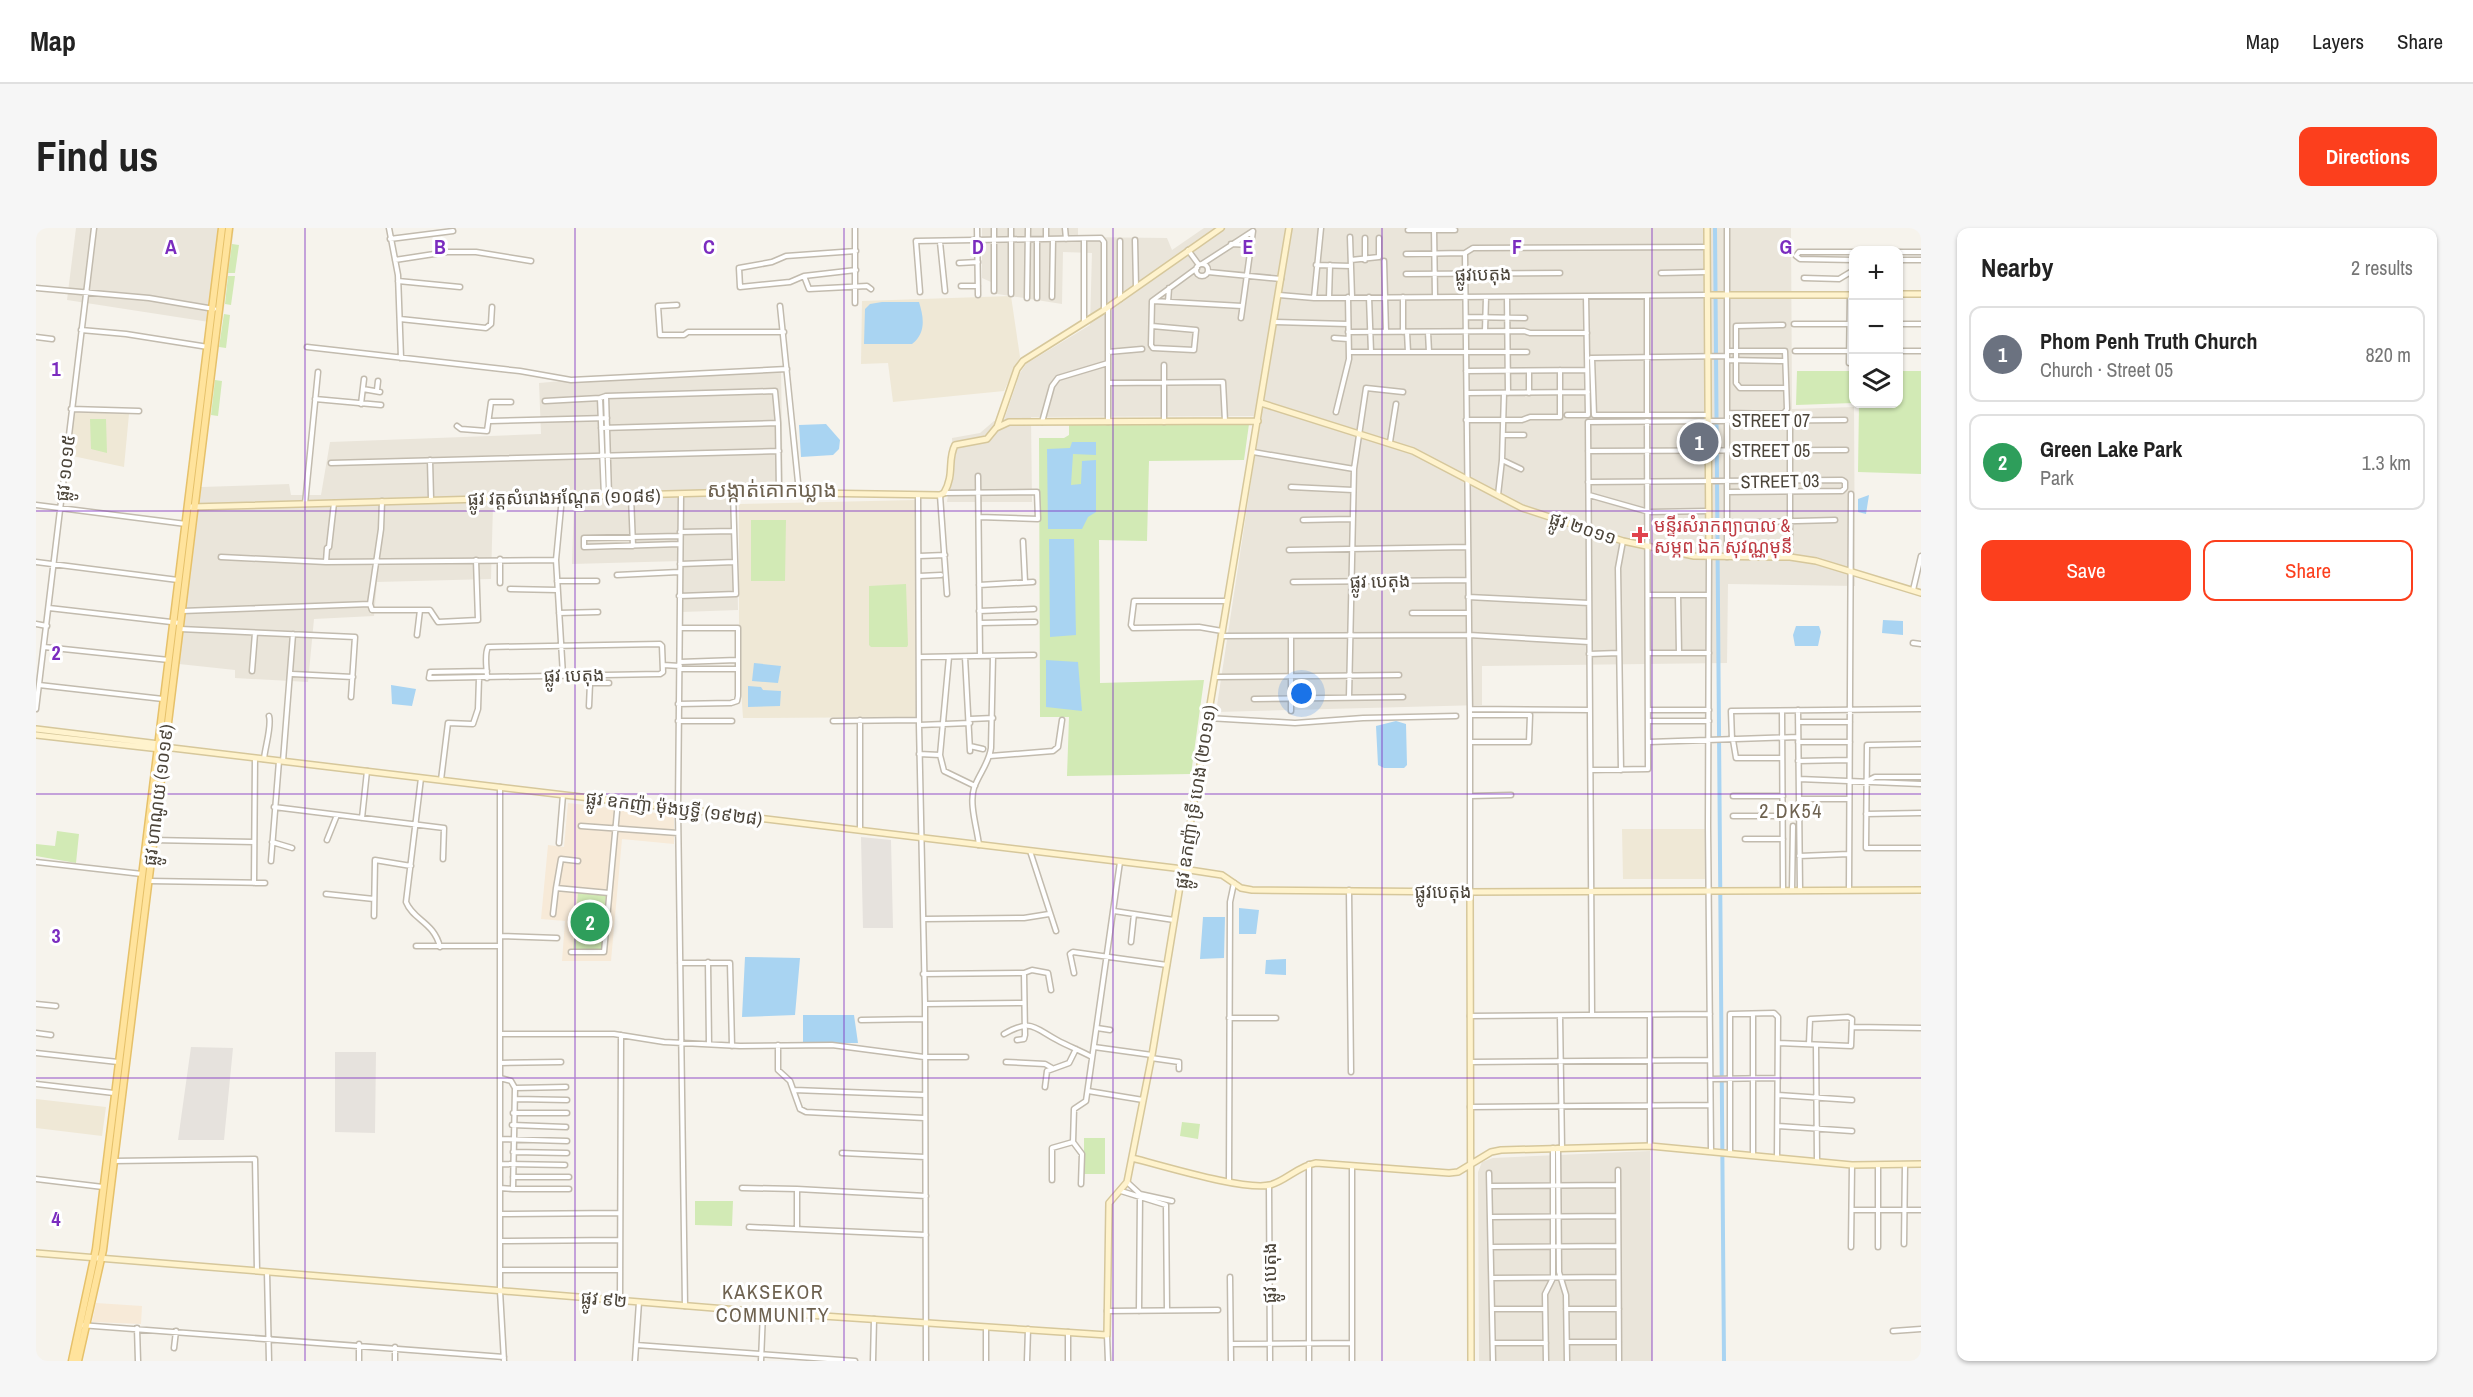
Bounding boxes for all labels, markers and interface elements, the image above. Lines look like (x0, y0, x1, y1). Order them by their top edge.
text: Map (30, 22, 76, 60)
text: Map (2246, 27, 2279, 56)
text: Layers (2312, 27, 2364, 56)
text: Share (2397, 27, 2443, 56)
button: Directions (2299, 127, 2437, 186)
text: Find us (36, 128, 158, 184)
text: A (165, 233, 177, 260)
text: B (434, 233, 446, 260)
text: C (703, 233, 715, 260)
text: D (972, 233, 984, 260)
text: E (1243, 233, 1254, 260)
text: F (1512, 233, 1522, 260)
text: G (1780, 233, 1792, 260)
map controls (1849, 246, 1903, 408)
button: + (1849, 246, 1903, 300)
text: Nearby (1981, 250, 2053, 285)
text: 2 results (2351, 254, 2413, 281)
street label: ផ្លូវបេតុង (1454, 261, 1512, 291)
button: − (1849, 300, 1903, 354)
text: Phom Penh Truth Church (2040, 326, 2258, 356)
text: 1 (1998, 341, 2007, 368)
text: 820 m (2365, 341, 2411, 368)
button: layers (1849, 354, 1903, 408)
text: 1 (51, 355, 61, 382)
text: Church · Street 05 (2040, 356, 2173, 383)
street label: STREET 07 (1732, 408, 1810, 433)
pin: 1 (1680, 420, 1718, 464)
street label: ផ្លូវ ១០១៥ (49, 433, 85, 503)
text: Green Lake Park (2040, 434, 2182, 464)
street label: STREET 05 (1732, 438, 1810, 463)
text: 2 (1998, 449, 2007, 476)
text: 1.3 km (2362, 449, 2411, 476)
text: Park (2040, 464, 2074, 491)
street label: STREET 03 (1741, 468, 1819, 494)
district label: សង្កាត់គោកឃ្លាង (707, 475, 837, 504)
street label: ផ្លូវ វត្តសំរោងអណ្ដែត (១០៨៩) (467, 483, 661, 516)
street label: ផ្លូវ ២០១១ (1545, 505, 1620, 555)
place label: មន្ទីរសំរាកព្យាបាល & សម្ភព ឯក សុវណ្ណមុនី (1654, 513, 1792, 559)
marker: មន្ទីរសំរាកព្យាបាល & សម្ភព ឯក សុវណ្ណមុនី (1631, 526, 1649, 544)
button: Save (1981, 540, 2191, 601)
button: Share (2203, 540, 2413, 601)
street label: ផ្លូវ បេតុង (1349, 568, 1411, 598)
text: 2 (51, 639, 61, 666)
street label: ផ្លូវ បេតុង (543, 662, 605, 692)
your location (1287, 679, 1316, 708)
street label: ផ្លូវ ឧកញ៉ា ទ្រី ហេង (២០១១) (1168, 703, 1226, 891)
street label: ផ្លូវ ហាណូយ (១០១៩) (137, 723, 183, 868)
street label: ផ្លូវ ឧកញ៉ា ម៉ុងឫទ្ធី (១៩២៨) (584, 785, 764, 836)
district label: 2 DK54 (1759, 797, 1823, 824)
street label: ផ្លូវបេតុង (1415, 879, 1471, 908)
pin: 2 (570, 900, 610, 944)
text: 3 (51, 922, 61, 949)
text: 4 (51, 1205, 61, 1232)
street label: ផ្លូវ បេតុង (1257, 1243, 1286, 1303)
district label: KAKSEKOR COMMUNITY (716, 1278, 830, 1328)
street label: ផ្លូវ ៩២ (579, 1285, 628, 1318)

